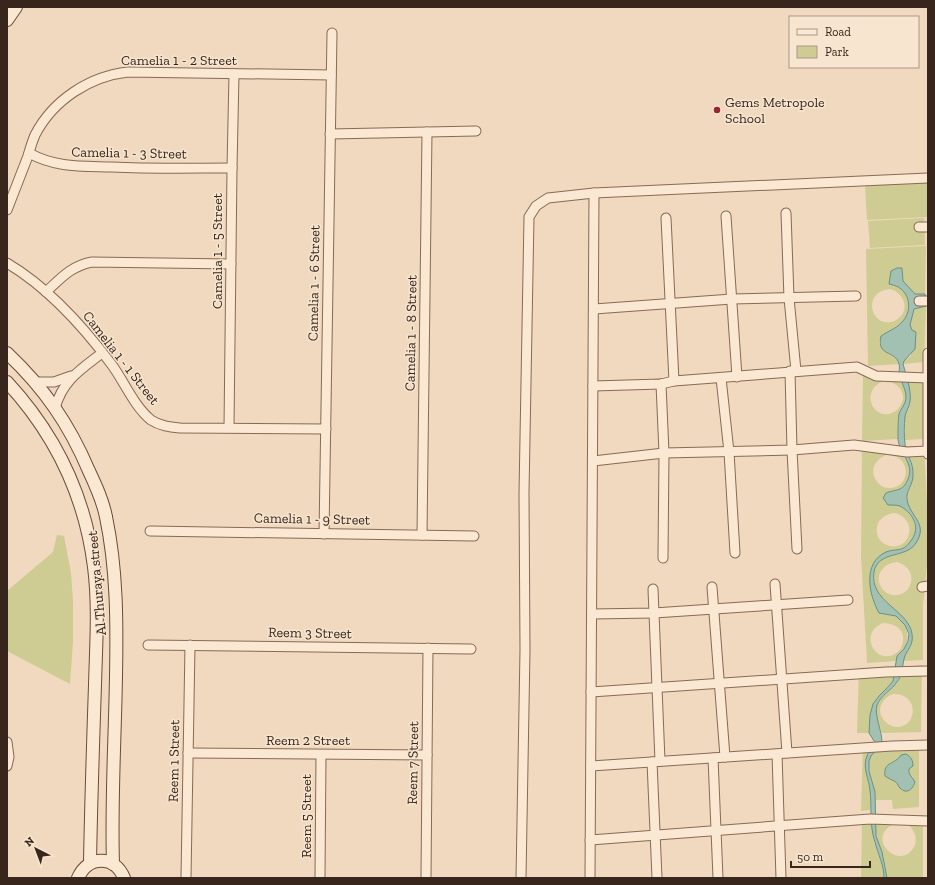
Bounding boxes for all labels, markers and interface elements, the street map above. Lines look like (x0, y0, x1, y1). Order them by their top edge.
legend (789, 16, 919, 68)
text: Road (825, 25, 851, 39)
text: Park (825, 45, 850, 59)
street label: Camelia 1 - 2 Street (121, 52, 238, 69)
place label: Gems Metropole School (725, 94, 825, 127)
marker: Gems Metropole School (712, 105, 722, 115)
street label: Camelia 1 - 3 Street (71, 143, 188, 163)
street label: Camelia 1 - 5 Street (209, 192, 226, 309)
street label: Camelia 1 - 6 Street (304, 224, 324, 341)
street label: Camelia 1 - 8 Street (401, 274, 421, 391)
street label: Camelia 1 - 1 Street (79, 308, 163, 409)
street label: Camelia 1 - 9 Street (254, 509, 371, 529)
street label: Al Thuraya street (84, 529, 110, 636)
street label: Reem 3 Street (268, 624, 353, 642)
street label: Reem 1 Street (165, 719, 183, 802)
street label: Reem 7 Street (404, 720, 422, 805)
street label: Reem 2 Street (266, 732, 351, 749)
street label: Reem 5 Street (298, 773, 315, 858)
north arrow (16, 829, 56, 869)
text: N (22, 834, 38, 850)
scale bar (791, 843, 870, 869)
text: 50 m (797, 850, 824, 864)

